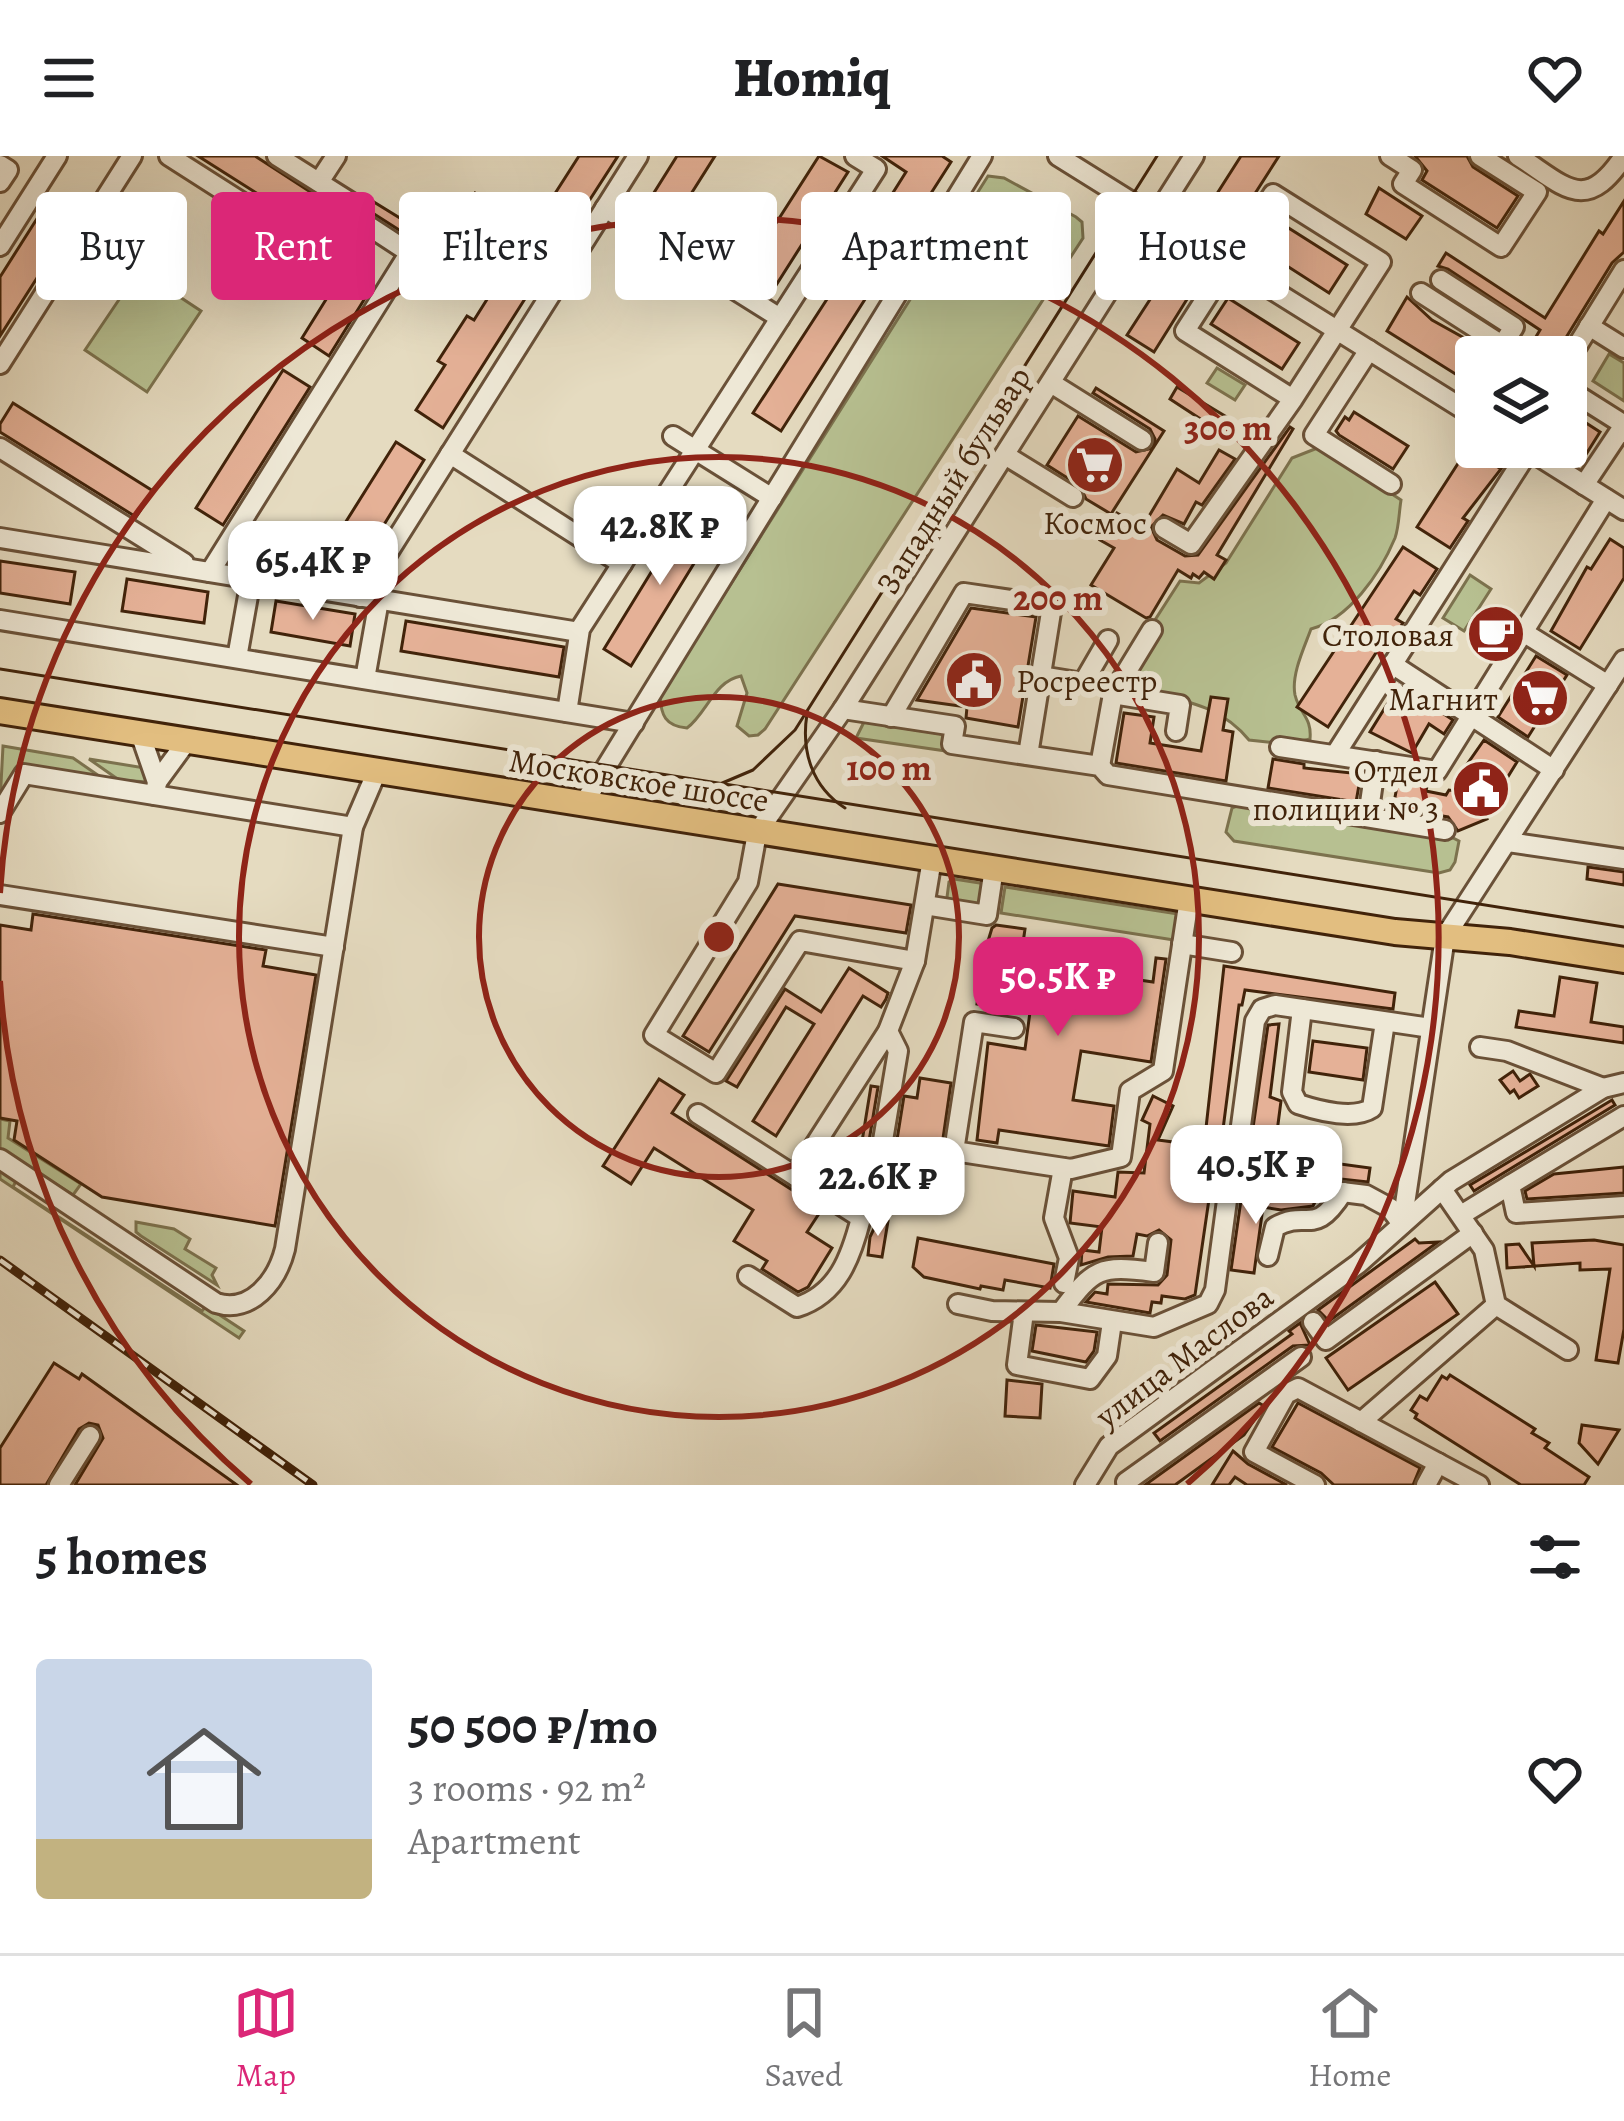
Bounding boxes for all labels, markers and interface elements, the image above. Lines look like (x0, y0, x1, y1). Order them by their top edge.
text: Homiq (734, 41, 890, 115)
icon: menu (36, 45, 102, 111)
icon: heart (1522, 45, 1588, 111)
chip: Buy (36, 192, 187, 300)
chip: Rent (211, 192, 375, 300)
chip: Filters (399, 192, 591, 300)
chip: New (615, 192, 777, 300)
chip: Apartment (801, 192, 1071, 300)
chip: House (1095, 192, 1289, 300)
map controls (1455, 336, 1587, 468)
button: layers (1455, 336, 1587, 468)
street label: Западный бульвар (865, 358, 1041, 602)
text: 300 m (1184, 403, 1272, 452)
supermarket icon: Космос (1064, 434, 1126, 496)
pin: 42.8K ₽ (549, 486, 771, 588)
text: 42.8K ₽ (601, 498, 719, 551)
place label: Космос (1043, 500, 1147, 545)
pin: 65.4K ₽ (202, 521, 424, 623)
text: 65.4K ₽ (255, 533, 371, 586)
text: 200 m (1013, 573, 1103, 622)
cafe icon: Столовая (1465, 603, 1527, 665)
place label: Столовая (1322, 612, 1454, 657)
public building icon: Росреестр (943, 649, 1005, 711)
place label: Росреестр (1016, 658, 1157, 703)
supermarket icon: Магнит (1509, 667, 1571, 729)
place label: Магнит (1388, 676, 1498, 721)
street label: Московское шоссе (506, 737, 772, 823)
text: 100 m (846, 743, 932, 792)
place label: Отдел полиции № 3 (1253, 748, 1439, 831)
public building icon: Отдел полиции № 3 (1450, 758, 1512, 820)
centre of rings (698, 916, 740, 958)
pin: 50.5K ₽ (947, 937, 1169, 1039)
text: 50.5K ₽ (1000, 949, 1116, 1002)
pin: 40.5K ₽ (1145, 1125, 1367, 1227)
pin: 22.6K ₽ (767, 1137, 989, 1239)
text: 40.5K ₽ (1197, 1137, 1315, 1190)
text: 22.6K ₽ (819, 1149, 937, 1202)
street label: улица Маслова (1085, 1274, 1283, 1438)
text: 5 homes (36, 1522, 208, 1592)
icon: filters (1522, 1524, 1588, 1590)
text: 50 500 ₽/mo (408, 1691, 658, 1761)
icon: home (132, 1707, 276, 1851)
icon: heart (1522, 1746, 1588, 1812)
text: 3 rooms · 92 m² (408, 1761, 646, 1814)
text: Apartment (408, 1814, 581, 1867)
tab: Map (233, 1980, 299, 2097)
tab: Saved (764, 1980, 843, 2097)
tab: Home (1308, 1980, 1391, 2097)

